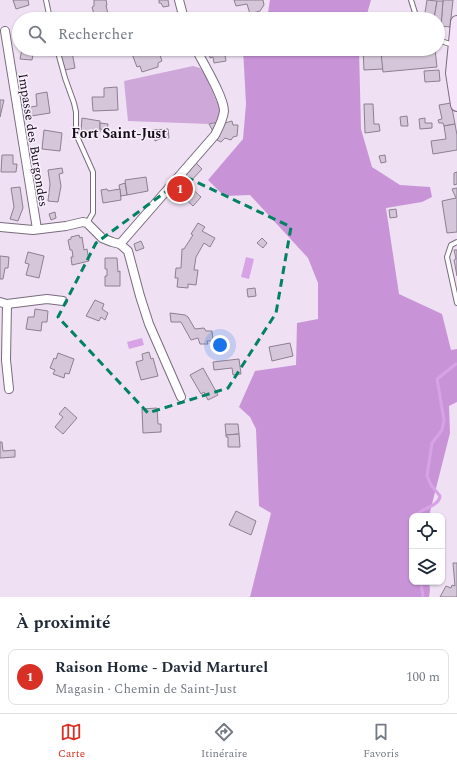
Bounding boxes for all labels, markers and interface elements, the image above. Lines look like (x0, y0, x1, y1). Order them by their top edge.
search box (12, 12, 445, 56)
icon: search (26, 23, 48, 45)
text: Rechercher (58, 23, 133, 46)
street label: Impasse des Burgondes (13, 72, 53, 208)
district label: Fort Saint-Just (71, 123, 167, 144)
pin: 1 (167, 174, 193, 204)
your location (210, 335, 230, 355)
map controls (409, 513, 445, 585)
button: locate (409, 513, 445, 549)
button: layers (409, 549, 445, 585)
text: À proximité (16, 610, 111, 636)
text: Raison Home - David Marturel (55, 656, 268, 679)
text: 1 (26, 667, 34, 687)
text: 100 m (406, 667, 440, 687)
text: Magasin · Chemin de Saint-Just (55, 679, 237, 699)
tab: Carte (58, 721, 85, 762)
tab: Itinéraire (201, 721, 247, 762)
tab: Favoris (363, 721, 399, 762)

